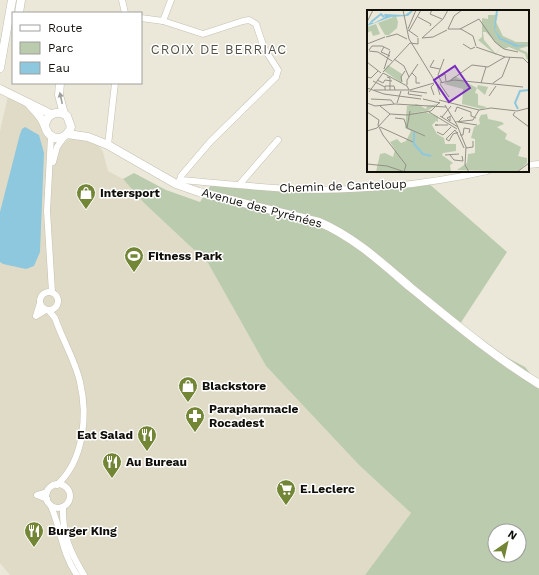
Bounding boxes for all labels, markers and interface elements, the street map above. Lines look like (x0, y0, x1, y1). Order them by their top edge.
inset map (367, 10, 529, 172)
legend (12, 12, 142, 84)
text: Route (48, 21, 82, 35)
text: Parc (48, 41, 74, 55)
district label: CROIX DE BERRIAC (151, 42, 287, 57)
text: Eau (48, 61, 70, 75)
one-way arrow (57, 92, 63, 105)
street label: Chemin de Canteloup (279, 177, 407, 195)
shop icon: Intersport (75, 182, 97, 210)
street label: Avenue des Pyrénées (200, 185, 324, 231)
place label: Intersport (100, 186, 161, 200)
sports icon: Fitness Park (123, 245, 145, 273)
place label: Fitness Park (148, 249, 223, 263)
shop icon: Blackstore (177, 375, 199, 403)
place label: Blackstore (202, 379, 266, 393)
place label: Parapharmacie Rocadest (209, 402, 299, 430)
pharmacy icon: Parapharmacie Rocadest (184, 405, 206, 433)
restaurant icon: Eat Salad (136, 424, 158, 452)
place label: Eat Salad (77, 428, 133, 442)
restaurant icon: Au Bureau (101, 451, 123, 479)
place label: Au Bureau (126, 455, 187, 469)
supermarket icon: E.Leclerc (275, 478, 297, 506)
place label: E.Leclerc (300, 482, 355, 496)
restaurant icon: Burger King (23, 520, 45, 548)
north arrow (487, 523, 527, 563)
place label: Burger King (48, 524, 117, 538)
text: N (505, 527, 519, 543)

